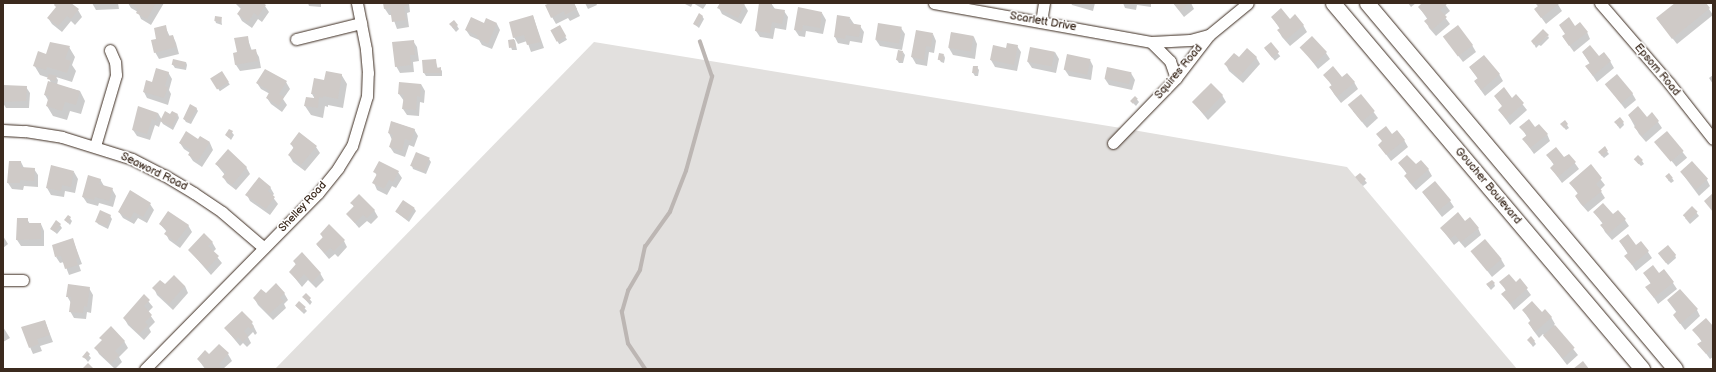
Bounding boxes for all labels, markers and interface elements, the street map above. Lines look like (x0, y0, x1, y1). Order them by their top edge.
street label: Scarlett Drive (1009, 10, 1077, 34)
street label: Epsom Road (1631, 41, 1683, 99)
street label: Squires Road (1152, 42, 1206, 102)
street label: Goucher Boulevard (1452, 145, 1524, 227)
street label: Seaword Road (118, 150, 190, 194)
street label: Shelley Road (276, 179, 330, 235)

